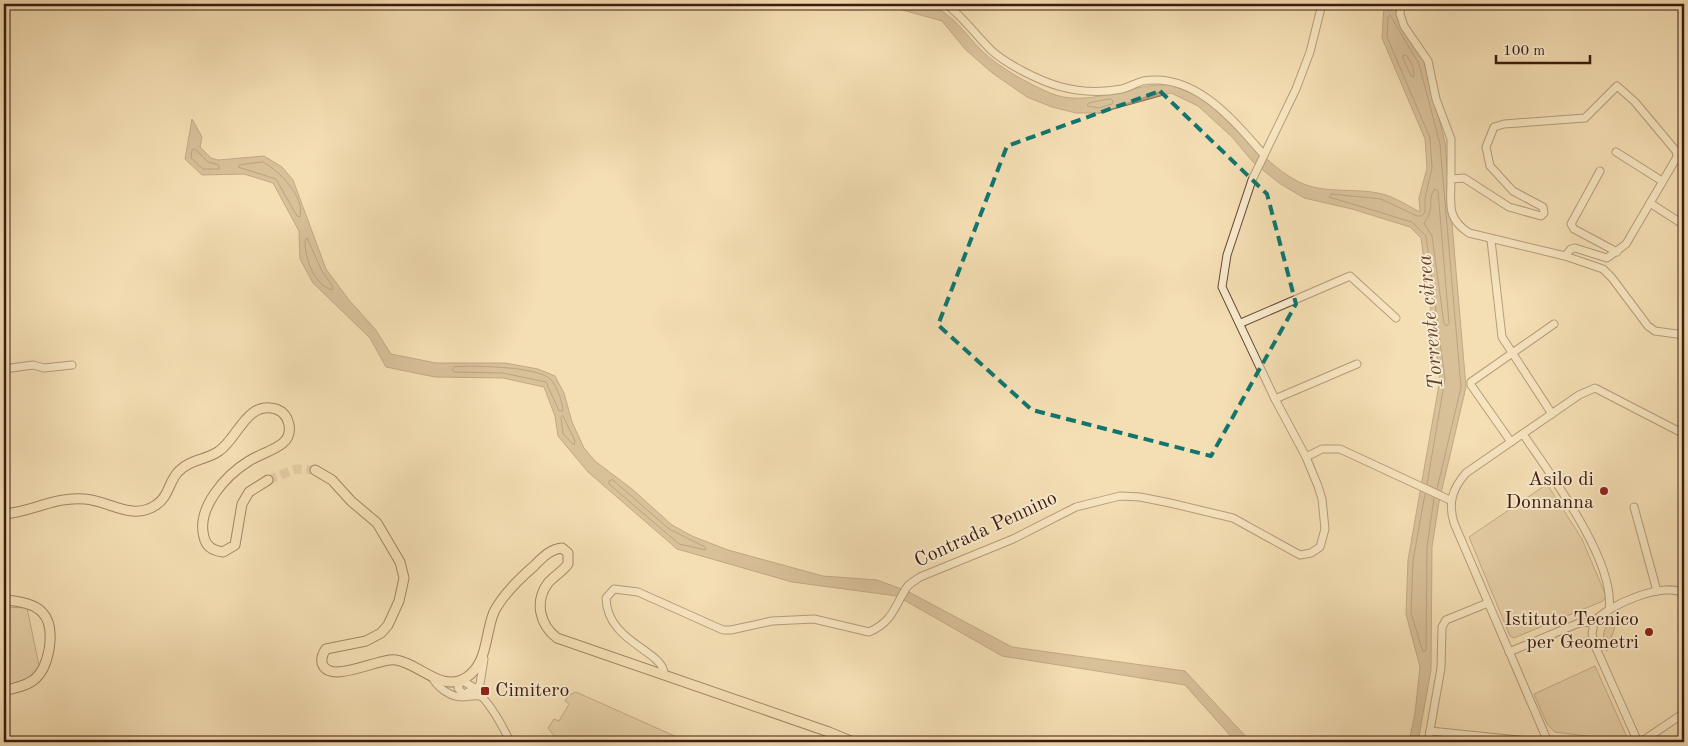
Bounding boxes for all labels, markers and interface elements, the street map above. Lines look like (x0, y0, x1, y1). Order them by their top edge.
scale bar (1496, 32, 1589, 64)
text: 100 m (1503, 44, 1545, 59)
water label: Torrente citrea (1415, 254, 1447, 390)
place label: Asilo di Donnanna (1506, 470, 1594, 513)
marker: Asilo di Donnanna (1598, 485, 1610, 497)
street label: Contrada Pennino (912, 488, 1060, 572)
place label: Istituto Tecnico per Geometri (1504, 610, 1639, 653)
marker: Istituto Tecnico per Geometri (1643, 626, 1655, 638)
place label: Cimitero (495, 681, 569, 701)
marker: Cimitero (479, 685, 491, 697)

